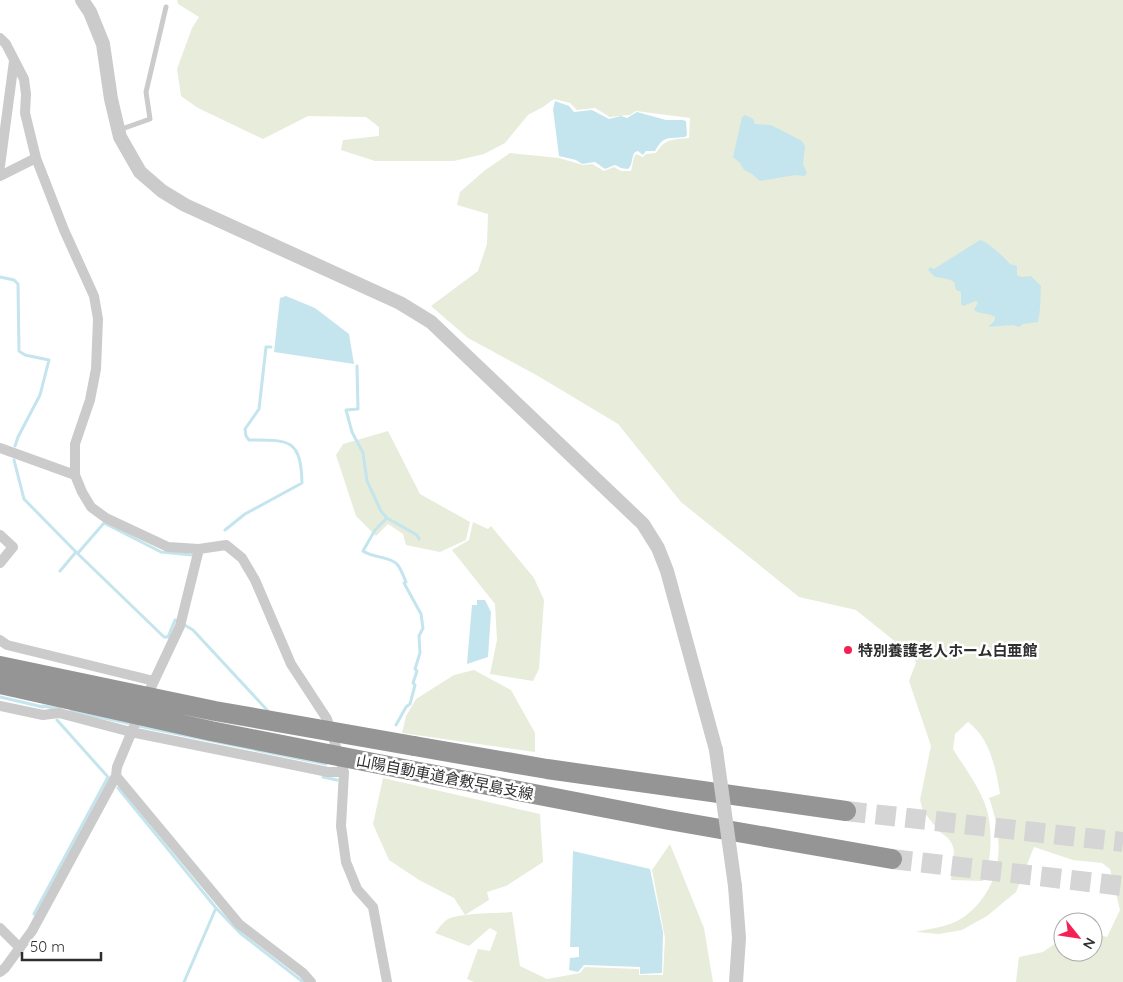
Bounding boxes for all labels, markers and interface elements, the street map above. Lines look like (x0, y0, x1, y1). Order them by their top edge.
place label: 特別養護老人ホーム白亜館 (858, 641, 1038, 660)
marker: 特別養護老人ホーム白亜館 (842, 644, 854, 656)
street label: 山陽自動車道倉敷早島支線 (355, 751, 535, 803)
north arrow (1053, 912, 1103, 962)
scale bar (22, 930, 101, 962)
text: N (1079, 935, 1100, 952)
text: 50 m (30, 937, 65, 956)

